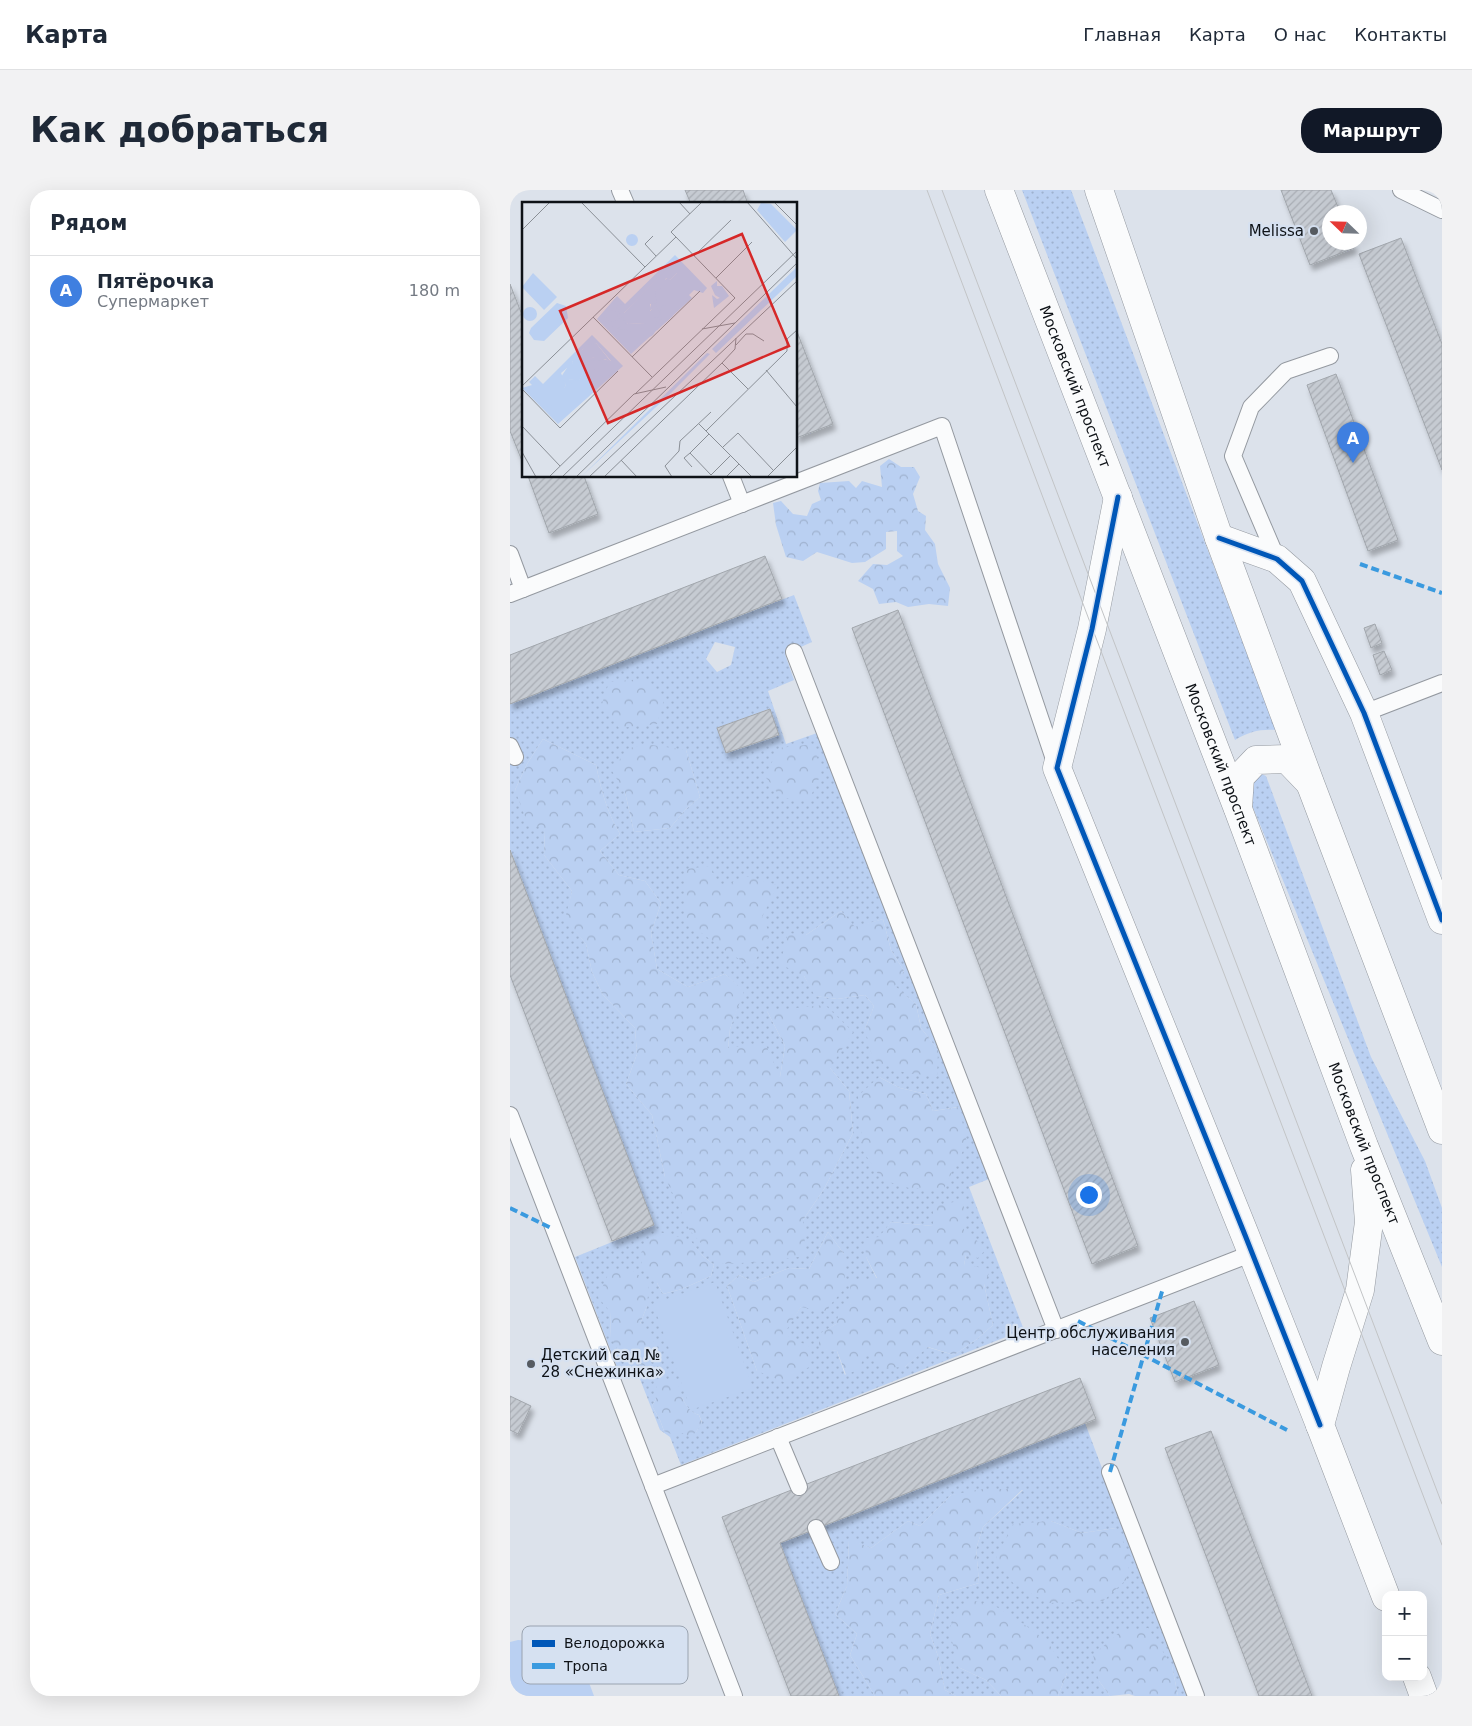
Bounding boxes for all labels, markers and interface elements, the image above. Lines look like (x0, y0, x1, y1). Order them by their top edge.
text: Карта (25, 21, 108, 49)
text: Главная (1083, 24, 1161, 45)
text: Карта (1189, 24, 1246, 45)
text: О нас (1274, 24, 1326, 45)
text: Контакты (1354, 24, 1447, 45)
button: Маршрут (1301, 108, 1442, 153)
text: Как добраться (30, 110, 329, 150)
inset map (522, 202, 798, 478)
north arrow (1322, 205, 1367, 250)
text: Рядом (50, 211, 127, 235)
place label: Melissa (1249, 222, 1304, 240)
marker: Melissa (1308, 225, 1320, 237)
text: Пятёрочка (97, 270, 214, 292)
text: A (60, 281, 72, 300)
text: 180 m (409, 281, 460, 300)
text: Супермаркет (97, 292, 209, 311)
street label: Московский проспект (1035, 303, 1115, 471)
pin: A (1337, 422, 1369, 463)
street label: Московский проспект (1181, 681, 1260, 849)
street label: Московский проспект (1325, 1060, 1404, 1228)
your location (1076, 1182, 1102, 1208)
place label: Центр обслуживания населения (1006, 1324, 1175, 1359)
marker: Центр обслуживания населения (1179, 1336, 1191, 1348)
place label: Детский сад № 28 «Снежинка» (541, 1346, 664, 1381)
marker: Детский сад № 28 «Снежинка» (525, 1358, 537, 1370)
map controls (1382, 1591, 1427, 1681)
button: + (1382, 1591, 1427, 1636)
legend (522, 1626, 688, 1684)
text: Велодорожка (564, 1635, 665, 1651)
button: − (1382, 1636, 1427, 1681)
text: Тропа (563, 1658, 608, 1674)

